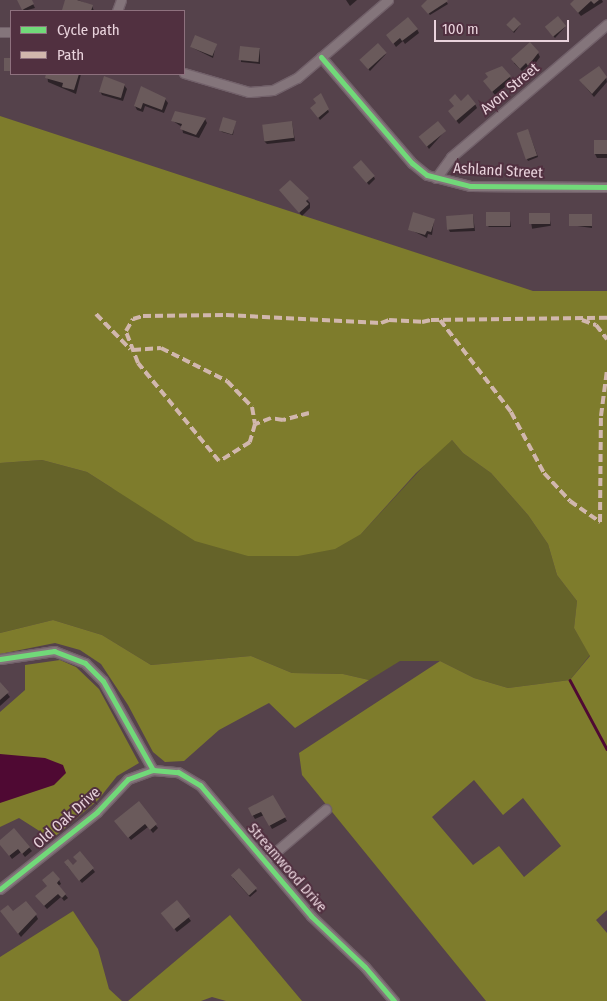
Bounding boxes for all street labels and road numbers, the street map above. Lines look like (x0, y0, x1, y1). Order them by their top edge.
street label: Avon Street (477, 59, 543, 119)
street label: Ashland Street (453, 160, 543, 182)
street label: Old Oak Drive (30, 783, 104, 853)
street label: Streamwood Drive (243, 820, 331, 916)

